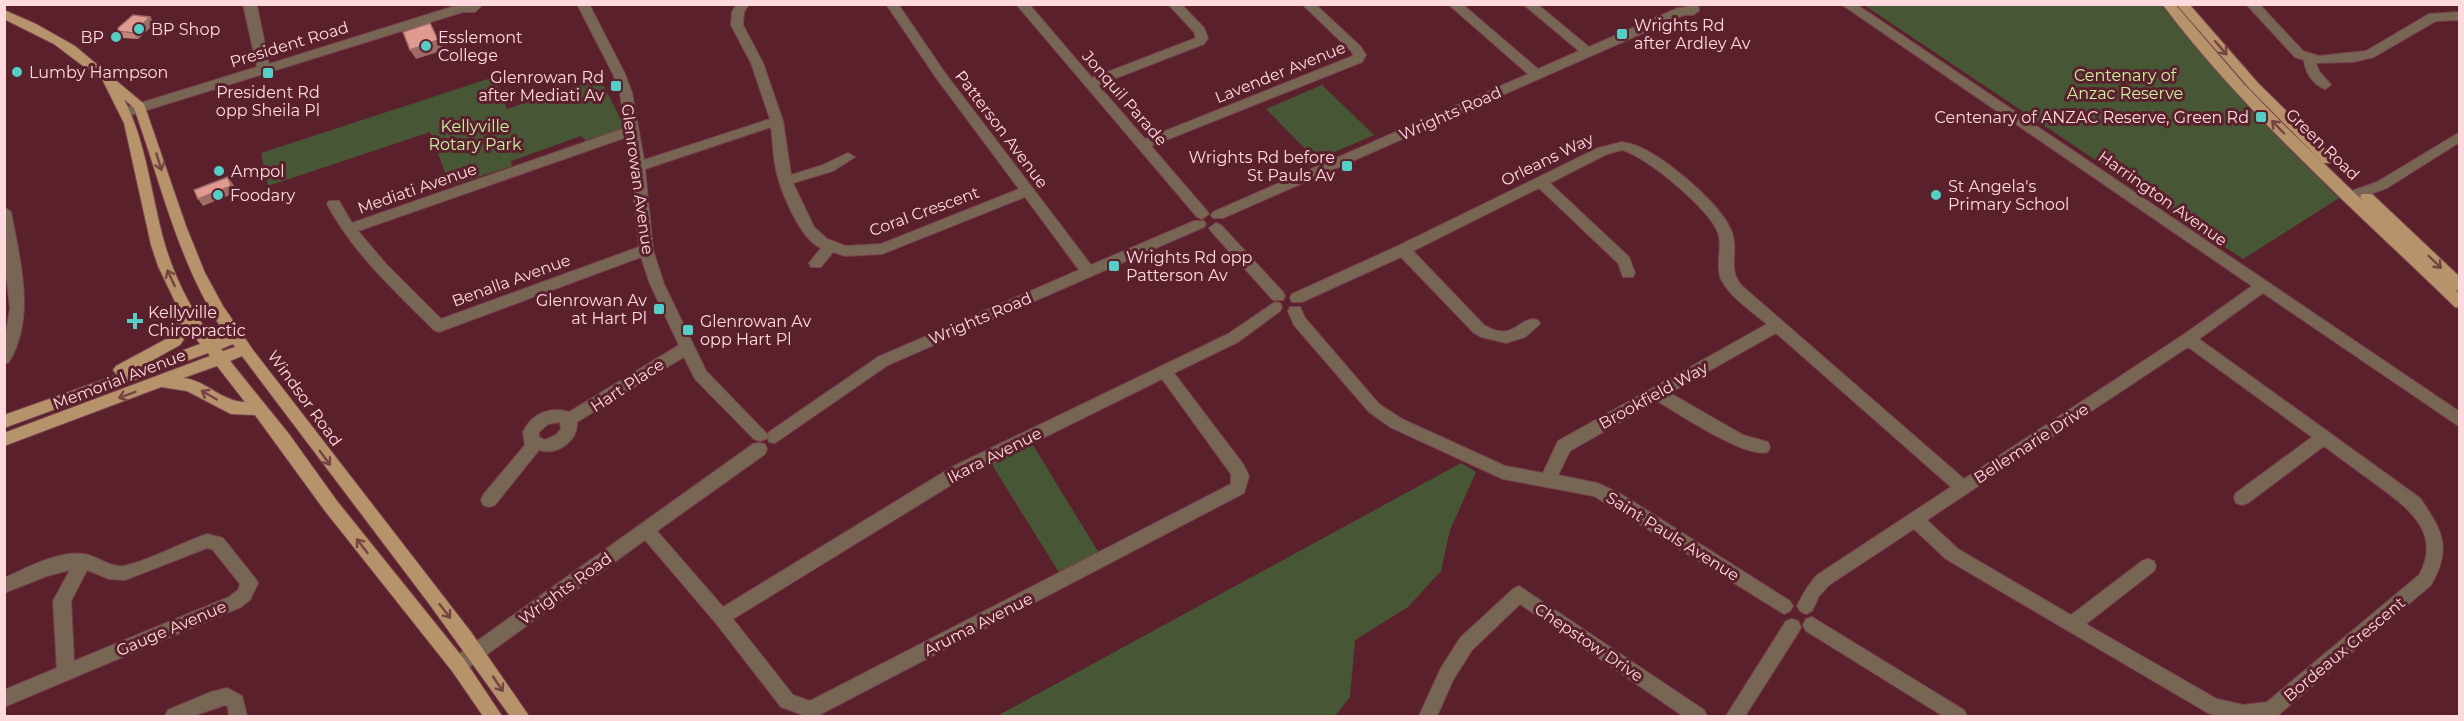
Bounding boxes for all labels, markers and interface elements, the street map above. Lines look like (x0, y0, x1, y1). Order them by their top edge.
place label: Wrights Rd after Ardley Av (1634, 16, 1751, 53)
street label: President Road (228, 17, 351, 72)
place label: BP Shop (151, 20, 220, 39)
marker: BP Shop (132, 22, 146, 36)
marker: Wrights Rd after Ardley Av (1615, 27, 1629, 41)
place label: BP (80, 28, 104, 47)
place label: Esslemont College (438, 28, 523, 65)
marker: BP (109, 30, 123, 44)
street label: Lavender Avenue (1212, 38, 1348, 107)
marker: Esslemont College (419, 39, 433, 53)
one-way arrow (2214, 41, 2228, 56)
street label: Jonquil Parade (1078, 46, 1171, 150)
place label: Lumby Hampson (29, 63, 168, 82)
marker: Lumby Hampson (10, 65, 24, 79)
marker: President Rd opp Sheila Pl (261, 66, 275, 80)
park label: Centenary of Anzac Reserve (2067, 66, 2183, 103)
street label: Patterson Avenue (951, 67, 1052, 192)
place label: Glenrowan Rd after Mediati Av (478, 68, 604, 105)
marker: Glenrowan Rd after Mediati Av (609, 79, 623, 93)
street label: Wrights Road (1396, 82, 1504, 144)
place label: President Rd opp Sheila Pl (216, 83, 320, 120)
street label: Glenrowan Avenue (618, 103, 657, 256)
street label: Green Road (2282, 105, 2363, 184)
place label: Centenary of ANZAC Reserve, Green Rd (1934, 108, 2249, 127)
marker: Centenary of ANZAC Reserve, Green Rd (2254, 110, 2268, 124)
park label: Kellyville Rotary Park (429, 117, 522, 154)
one-way arrow (2271, 119, 2285, 134)
street label: Orleans Way (1498, 129, 1597, 190)
street label: Harrington Avenue (2095, 147, 2231, 250)
place label: Wrights Rd before St Pauls Av (1189, 148, 1335, 185)
one-way arrow (154, 152, 165, 171)
street label: Mediati Avenue (355, 159, 479, 218)
marker: Wrights Rd before St Pauls Av (1340, 159, 1354, 173)
place label: Ampol (231, 162, 285, 181)
marker: Ampol (212, 164, 226, 178)
place label: St Angela's Primary School (1948, 177, 2069, 214)
street label: Coral Crescent (867, 183, 982, 240)
place label: Foodary (230, 186, 296, 205)
marker: Foodary (211, 188, 225, 202)
marker: St Angela's Primary School (1929, 188, 1943, 202)
place label: Wrights Rd opp Patterson Av (1126, 248, 1253, 285)
street label: Benalla Avenue (449, 250, 573, 311)
one-way arrow (2427, 255, 2442, 270)
marker: Wrights Rd opp Patterson Av (1107, 259, 1121, 273)
one-way arrow (164, 270, 176, 288)
street label: Wrights Road (926, 288, 1034, 349)
place label: Glenrowan Av at Hart Pl (536, 291, 647, 328)
marker: Glenrowan Av at Hart Pl (652, 302, 666, 316)
place label: Kellyville Chiropractic (148, 303, 246, 340)
marker: Kellyville Chiropractic (126, 312, 144, 330)
place label: Glenrowan Av opp Hart Pl (700, 312, 811, 349)
marker: Glenrowan Av opp Hart Pl (681, 323, 695, 337)
street label: Memorial Avenue (50, 345, 188, 414)
street label: Windsor Road (263, 347, 346, 450)
street label: Hart Place (587, 355, 667, 416)
street label: Brookfield Way (1596, 358, 1711, 433)
one-way arrow (201, 389, 218, 401)
one-way arrow (118, 391, 137, 402)
street label: Bellemarie Drive (1970, 399, 2092, 488)
street label: Ikara Avenue (944, 423, 1045, 487)
one-way arrow (319, 449, 331, 465)
street label: Saint Pauls Avenue (1603, 488, 1743, 585)
one-way arrow (356, 538, 369, 554)
street label: Wrights Road (515, 548, 615, 628)
street label: Aruma Avenue (921, 589, 1036, 660)
street label: Bordeaux Crescent (2280, 593, 2409, 706)
street label: Gauge Avenue (113, 597, 229, 660)
street label: Chepstow Drive (1531, 599, 1647, 686)
one-way arrow (439, 603, 452, 619)
one-way arrow (492, 676, 504, 692)

